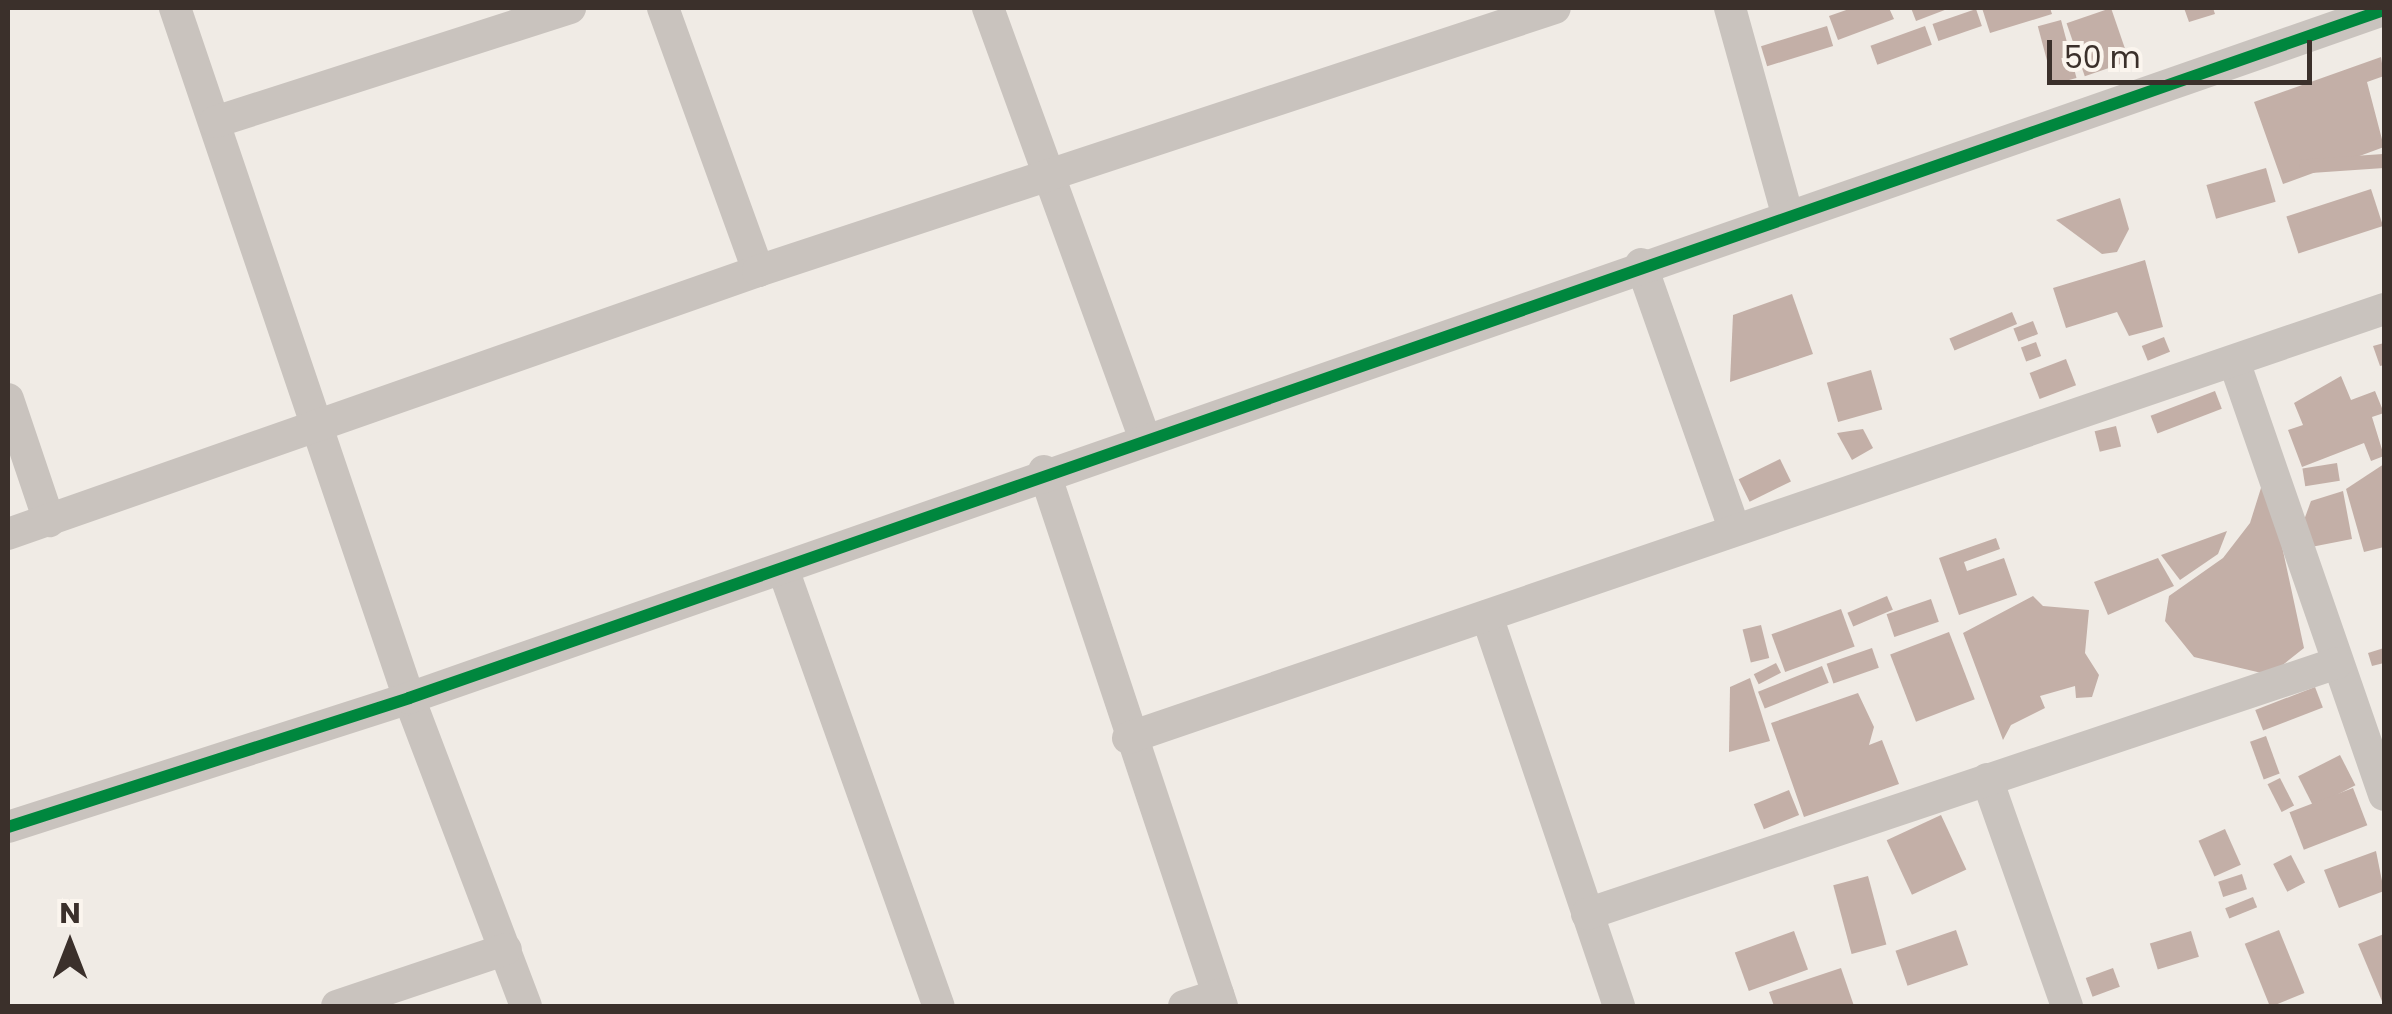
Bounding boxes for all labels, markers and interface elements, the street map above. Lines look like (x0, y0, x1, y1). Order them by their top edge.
scale bar (2052, 20, 2317, 82)
text: 50 m (2064, 36, 2141, 79)
north arrow (20, 894, 120, 994)
text: N (59, 894, 81, 933)

